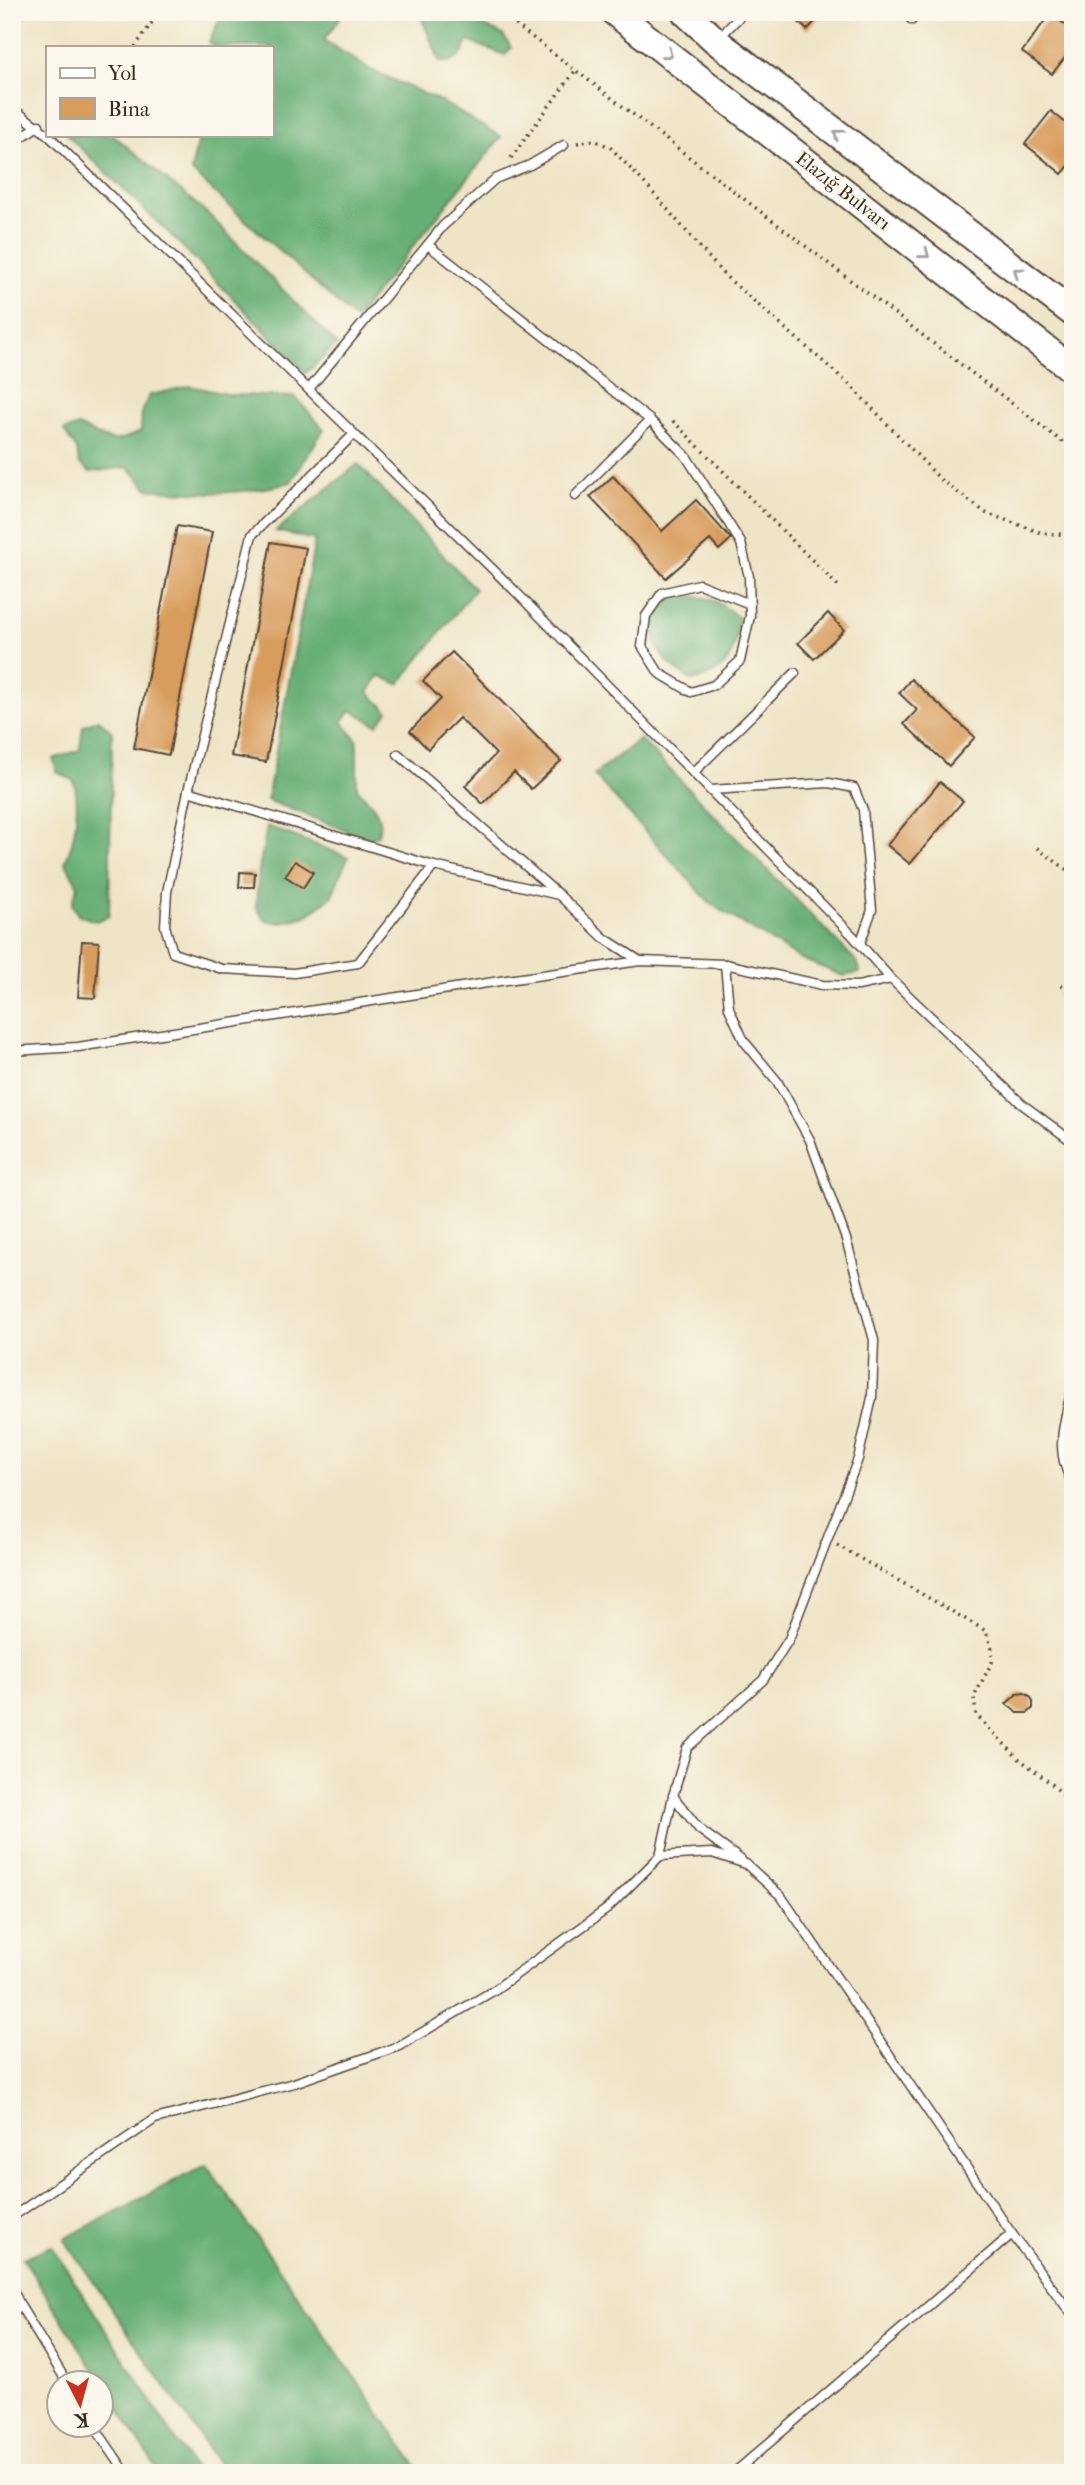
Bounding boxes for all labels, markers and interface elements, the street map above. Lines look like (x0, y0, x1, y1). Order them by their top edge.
legend (46, 46, 273, 136)
one-way arrow (660, 46, 673, 59)
text: Yol (107, 61, 137, 85)
text: Bina (108, 97, 150, 121)
one-way arrow (833, 129, 845, 142)
street label: Elazığ Bulvarı (791, 147, 895, 235)
one-way arrow (917, 246, 929, 259)
one-way arrow (1014, 267, 1026, 280)
north arrow (46, 2370, 116, 2440)
text: K (72, 2408, 90, 2432)

